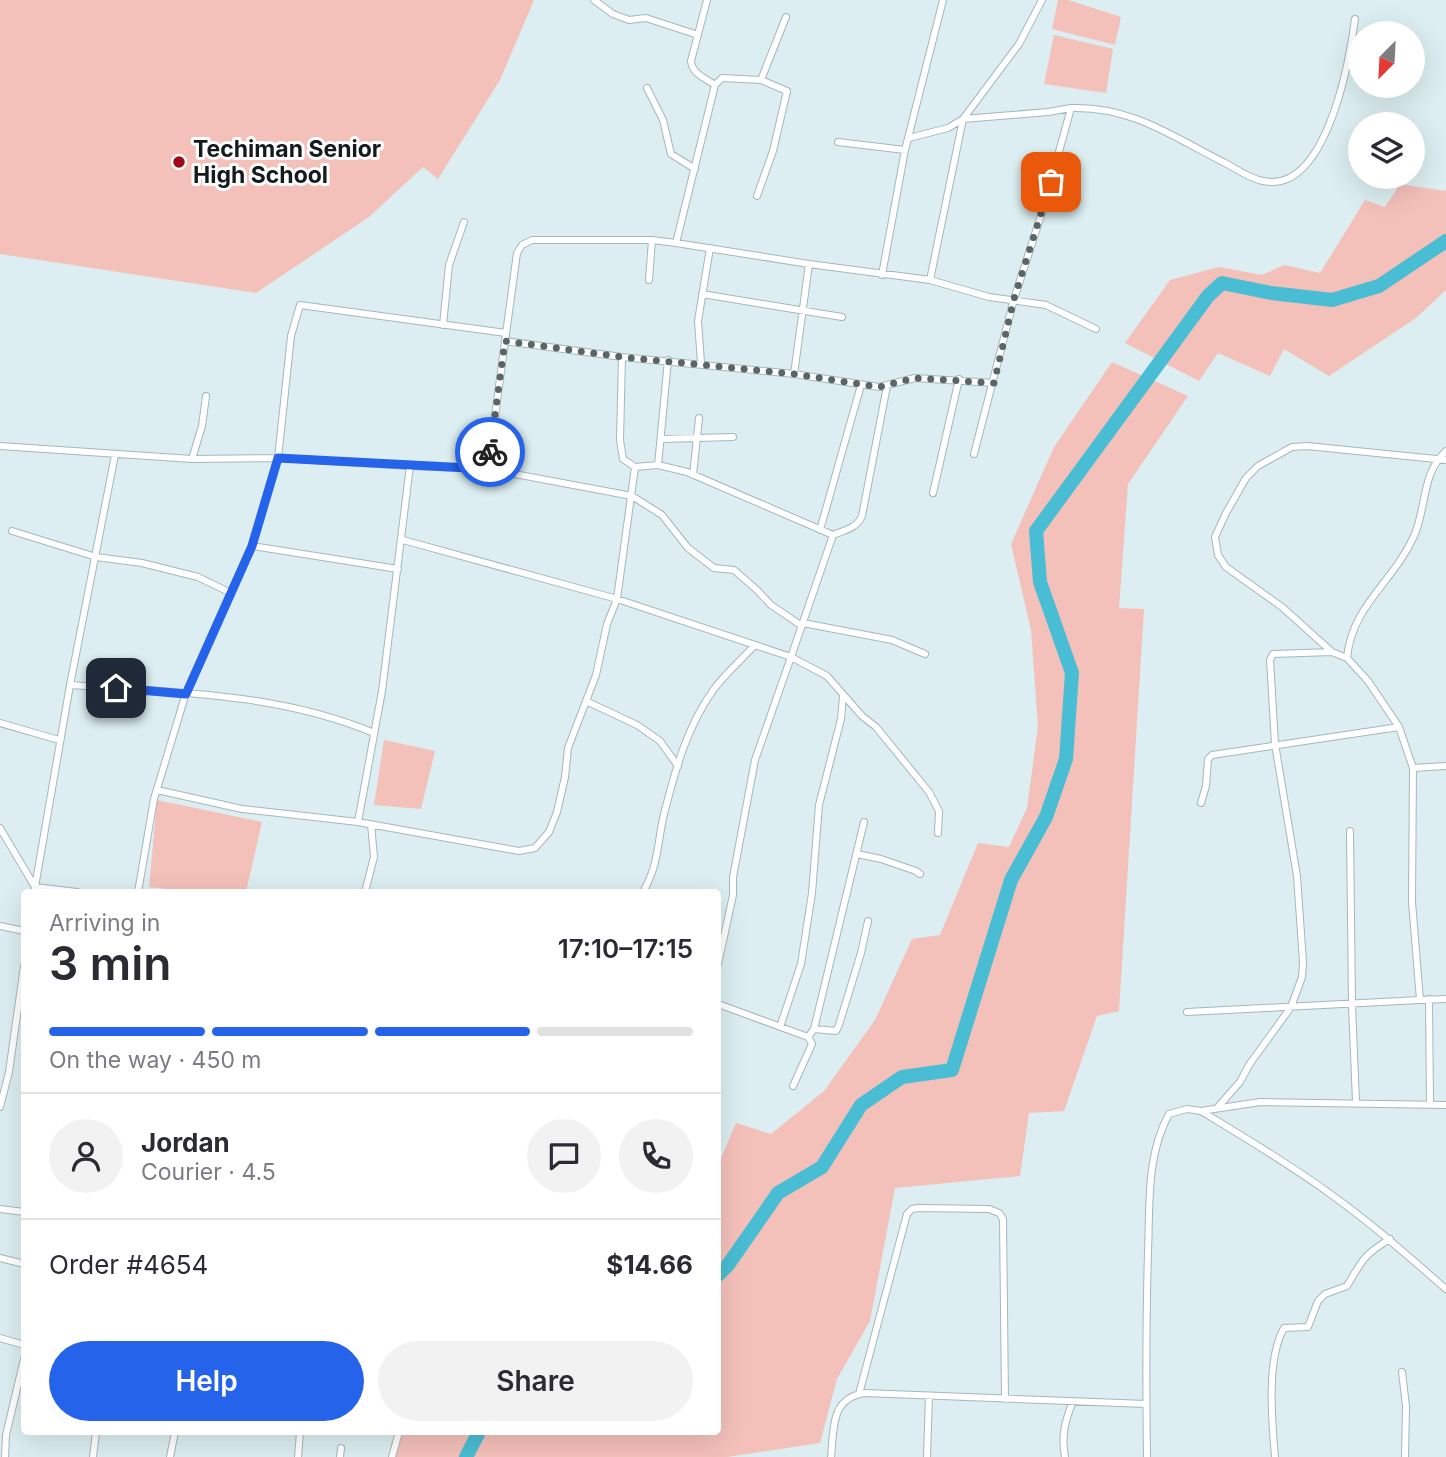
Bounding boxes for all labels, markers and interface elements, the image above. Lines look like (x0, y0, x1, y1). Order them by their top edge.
north arrow (1348, 21, 1424, 98)
map controls (1348, 21, 1425, 189)
button: layers (1348, 112, 1425, 189)
place label: Techiman Senior High School (193, 135, 381, 189)
pin (1021, 152, 1081, 212)
marker: Techiman Senior High School (171, 154, 187, 170)
icon: bag (1032, 163, 1070, 201)
courier (455, 417, 525, 487)
icon: bike (471, 433, 509, 471)
pin (86, 658, 146, 718)
icon: home (97, 669, 135, 707)
text: Arriving in (49, 909, 160, 937)
text: 17:10–17:15 (558, 933, 693, 964)
text: 3 min (49, 935, 171, 991)
text: On the way · 450 m (49, 1046, 262, 1074)
button: person (49, 1119, 123, 1193)
button: chat (527, 1119, 601, 1193)
button: phone (619, 1119, 693, 1193)
text: Jordan (141, 1127, 230, 1158)
text: Courier · 4.5 (141, 1158, 276, 1186)
text: Order #4654 (49, 1249, 208, 1280)
text: $14.66 (606, 1249, 693, 1280)
button: Help (49, 1341, 364, 1421)
button: Share (378, 1341, 693, 1421)

